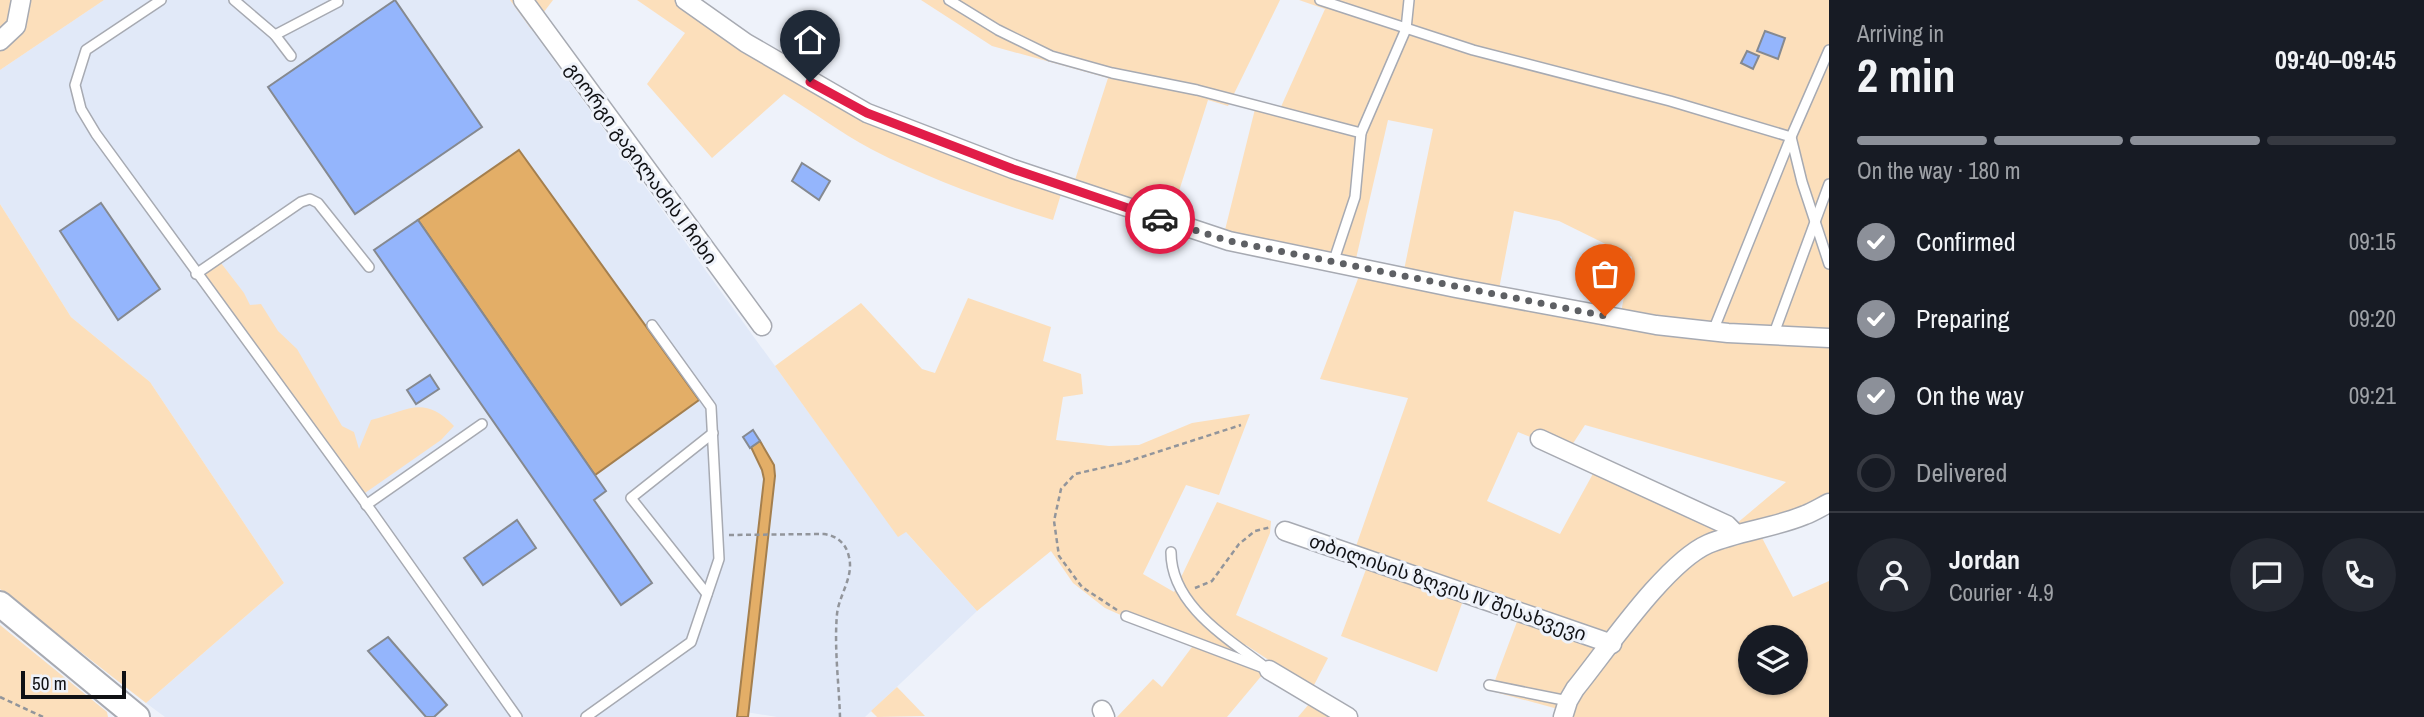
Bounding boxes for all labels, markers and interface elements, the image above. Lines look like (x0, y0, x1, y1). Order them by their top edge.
pin (780, 10, 840, 82)
text: Arriving in (1857, 18, 1944, 49)
icon: home (791, 21, 829, 59)
text: 09:40–09:45 (2275, 42, 2396, 77)
text: 2 min (1857, 44, 1956, 106)
street label: გიორგი გაგილაძის I ჩიხი (560, 57, 724, 269)
text: On the way · 180 m (1857, 155, 2021, 186)
courier (1125, 184, 1195, 254)
icon: car (1141, 200, 1179, 238)
icon: check (1857, 223, 1895, 261)
text: Confirmed (1916, 224, 2016, 259)
text: 09:15 (2349, 226, 2396, 257)
pin (1575, 244, 1635, 316)
icon: bag (1586, 255, 1624, 293)
icon: check (1857, 300, 1895, 338)
text: Preparing (1916, 301, 2010, 336)
text: 09:20 (2349, 303, 2396, 334)
icon: check (1857, 377, 1895, 415)
text: On the way (1916, 378, 2024, 413)
text: 09:21 (2349, 380, 2396, 411)
text: Delivered (1916, 455, 2007, 490)
street label: თბილისის ზღვის IV შესახვევი (1306, 527, 1590, 647)
button: person (1857, 538, 1931, 612)
button: chat (2230, 538, 2304, 612)
button: phone (2322, 538, 2396, 612)
text: Jordan (1949, 542, 2020, 577)
text: Courier · 4.9 (1949, 577, 2054, 608)
map controls (1738, 625, 1808, 695)
button: layers (1738, 625, 1808, 695)
scale bar (21, 668, 126, 700)
text: 50 m (32, 670, 67, 696)

